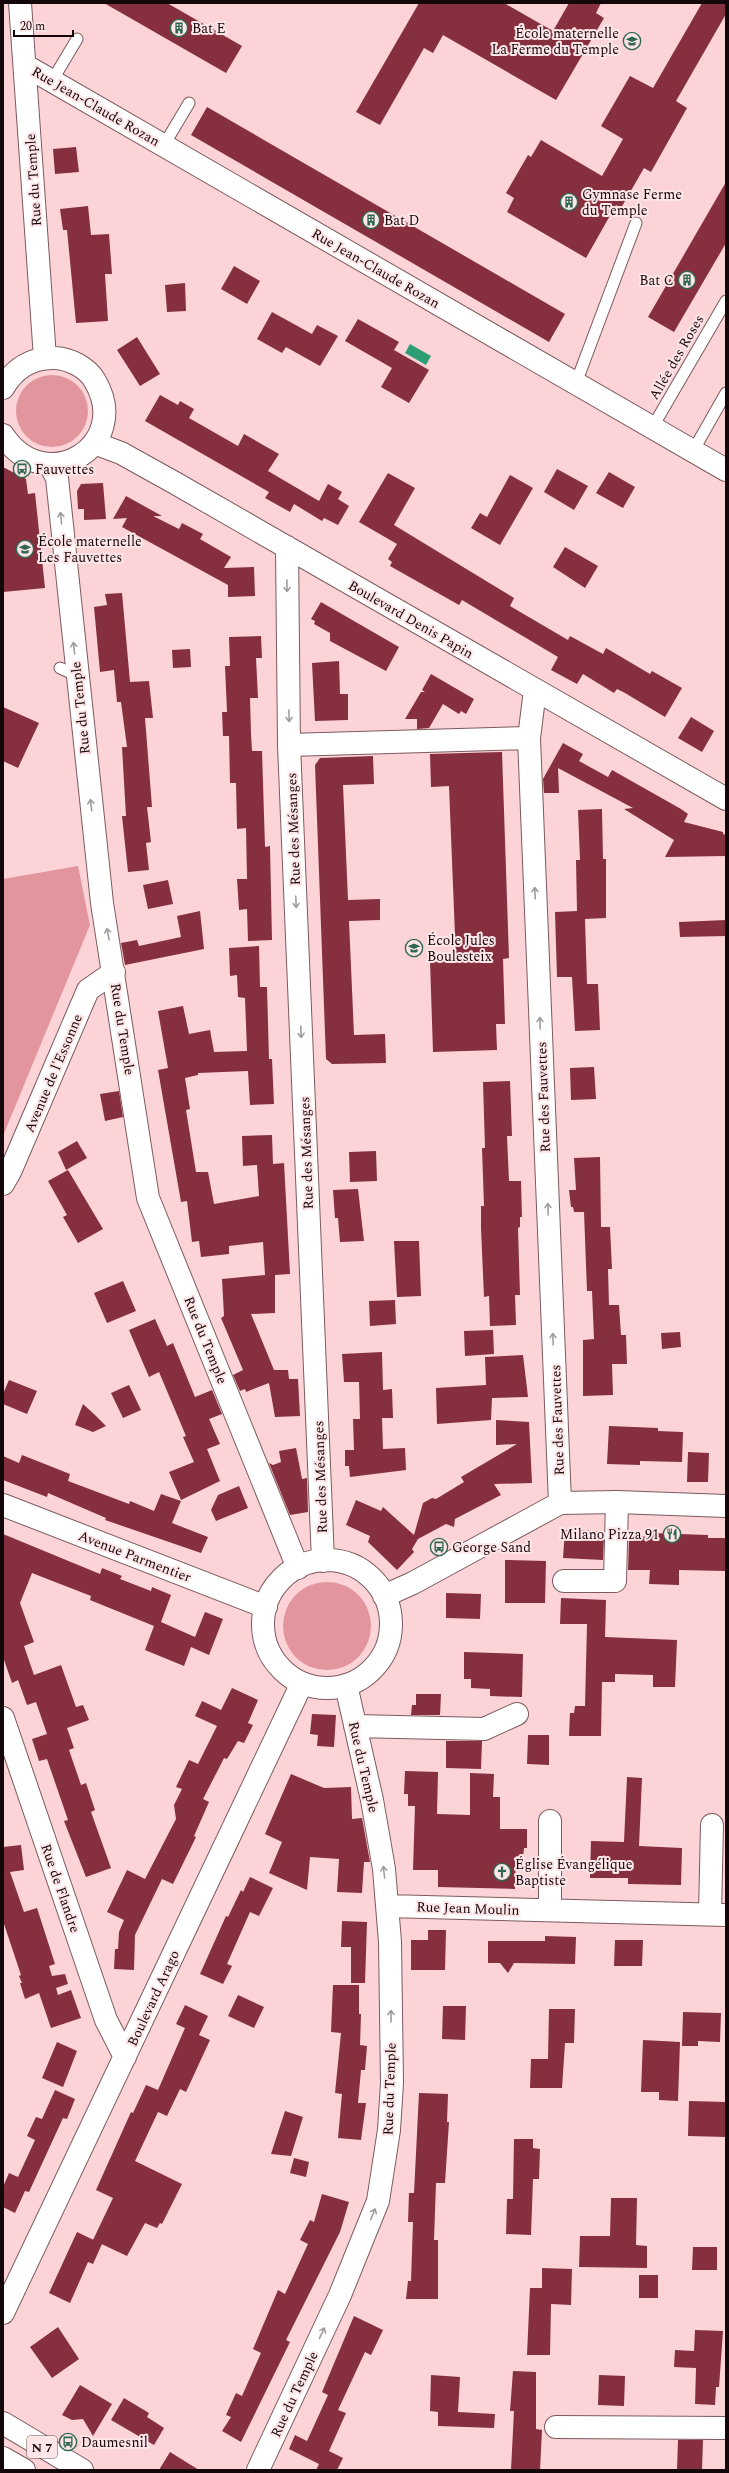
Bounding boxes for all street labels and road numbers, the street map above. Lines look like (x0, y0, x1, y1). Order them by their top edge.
street label: Rue Jean-Claude Rozan (28, 61, 164, 152)
street label: Rue du Temple (20, 133, 47, 227)
street label: Rue Jean-Claude Rozan (308, 223, 444, 314)
street label: Allée des Roses (643, 311, 709, 404)
street label: Boulevard Denis Papin (344, 575, 477, 664)
street label: Rue du Temple (65, 660, 96, 755)
street label: Rue des Mésanges (281, 772, 306, 886)
street label: Rue du Temple (105, 982, 140, 1077)
street label: Avenue de l'Essonne (19, 1010, 88, 1136)
street label: Rue des Fauvettes (531, 1041, 556, 1153)
street label: Rue des Mésanges (294, 1096, 319, 1210)
street label: Rue du Temple (178, 1293, 233, 1387)
street label: Rue des Fauvettes (545, 1364, 570, 1476)
street label: Rue des Mésanges (308, 1420, 333, 1534)
street label: Avenue Parmentier (75, 1525, 195, 1588)
street label: Rue du Temple (343, 1719, 384, 1815)
street label: Rue de Flandre (35, 1841, 86, 1936)
street label: Rue Jean Moulin (416, 1896, 520, 1921)
street label: Boulevard Arago (122, 1947, 185, 2050)
street label: Rue du Temple (377, 2042, 402, 2136)
street label: Rue du Temple (265, 2347, 324, 2441)
road number: N 7 (27, 2436, 57, 2458)

